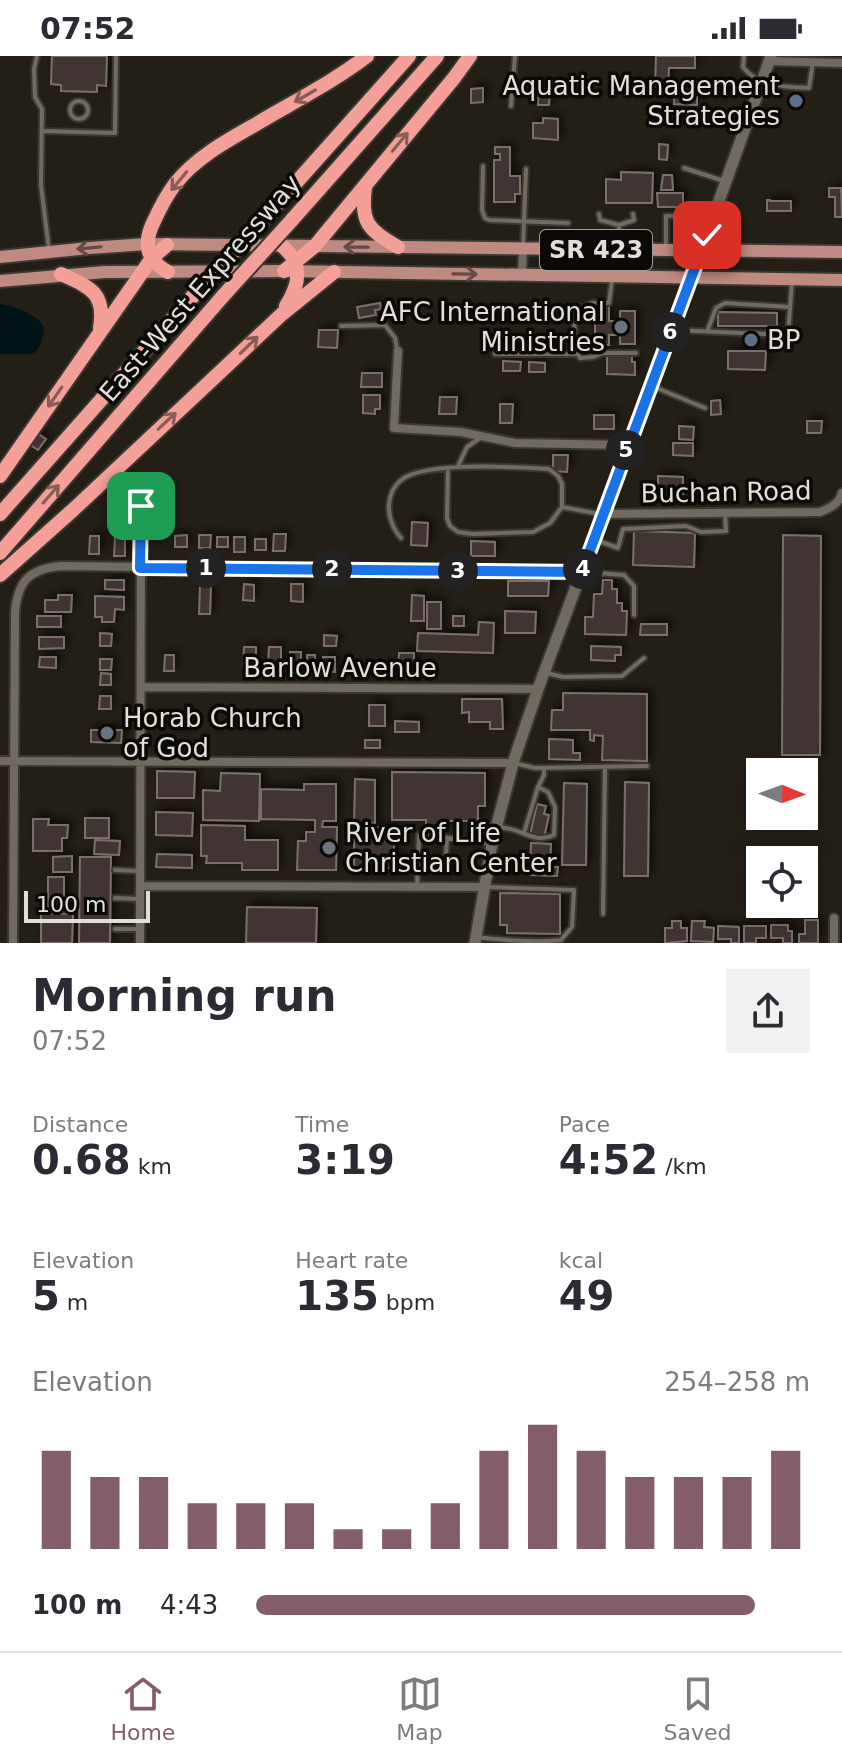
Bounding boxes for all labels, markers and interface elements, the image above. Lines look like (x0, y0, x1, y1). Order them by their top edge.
text: 07:52 (40, 11, 136, 46)
place label: Aquatic Management Strategies (503, 71, 780, 131)
one-way arrow (294, 88, 317, 104)
marker: Aquatic Management Strategies (787, 92, 805, 110)
one-way arrow (391, 133, 409, 153)
street label: East-West Expressway (93, 168, 307, 408)
one-way arrow (171, 170, 189, 190)
pin (673, 201, 741, 269)
icon: check (685, 213, 729, 257)
road number: SR 423 (540, 230, 652, 270)
one-way arrow (344, 239, 370, 254)
one-way arrow (76, 241, 103, 256)
one-way arrow (451, 267, 478, 282)
place label: AFC International Ministries (380, 297, 605, 357)
pin: 6 (650, 312, 690, 352)
marker: AFC International Ministries (612, 318, 630, 336)
text: 6 (662, 319, 678, 344)
place label: BP (767, 325, 801, 355)
marker: BP (742, 331, 760, 349)
one-way arrow (239, 335, 259, 354)
one-way arrow (47, 385, 63, 407)
one-way arrow (157, 412, 177, 431)
pin: 5 (606, 430, 646, 470)
text: 5 (618, 437, 634, 462)
pin (107, 472, 175, 540)
street label: Buchan Road (640, 476, 812, 508)
icon: arrive (119, 484, 163, 528)
one-way arrow (42, 485, 60, 505)
pin: 1 (186, 548, 226, 588)
pin: 2 (312, 549, 352, 589)
pin: 4 (563, 549, 603, 589)
pin: 3 (438, 551, 478, 591)
text: 1 (198, 555, 214, 580)
text: 2 (324, 556, 340, 581)
text: 4 (575, 556, 591, 581)
text: 3 (450, 558, 466, 583)
street label: Barlow Avenue (243, 653, 437, 683)
place label: Horab Church of God (123, 703, 302, 763)
marker: Horab Church of God (98, 724, 116, 742)
north arrow (746, 758, 818, 830)
map controls (746, 758, 818, 918)
place label: River of Life Christian Center (345, 818, 557, 878)
marker: River of Life Christian Center (320, 839, 338, 857)
button: locate (746, 846, 818, 918)
scale bar (24, 887, 150, 923)
text: 100 m (36, 892, 106, 917)
button: share (726, 969, 810, 1053)
text: Morning run (32, 970, 337, 1021)
text: 07:52 (32, 1026, 107, 1056)
text: Distance (32, 1112, 128, 1137)
text: Time (295, 1112, 349, 1137)
text: Pace (559, 1112, 610, 1137)
text: 0.68 (32, 1137, 131, 1183)
text: 3:19 (295, 1137, 395, 1183)
text: 4:52 (559, 1137, 658, 1183)
text: km (131, 1154, 172, 1179)
text: /km (658, 1154, 707, 1179)
text: Elevation (32, 1248, 134, 1273)
text: Heart rate (295, 1248, 408, 1273)
text: kcal (559, 1248, 603, 1273)
text: 5 (32, 1273, 60, 1319)
text: 135 (295, 1273, 379, 1319)
text: 49 (559, 1273, 614, 1319)
text: m (60, 1290, 88, 1315)
text: bpm (379, 1290, 435, 1315)
text: Elevation (32, 1367, 153, 1397)
text: 254–258 m (664, 1367, 810, 1397)
text: 100 m (32, 1590, 122, 1620)
text: 4:43 (160, 1590, 218, 1620)
tab: Home (110, 1672, 175, 1745)
tab: Map (396, 1672, 443, 1745)
tab: Saved (664, 1672, 732, 1745)

